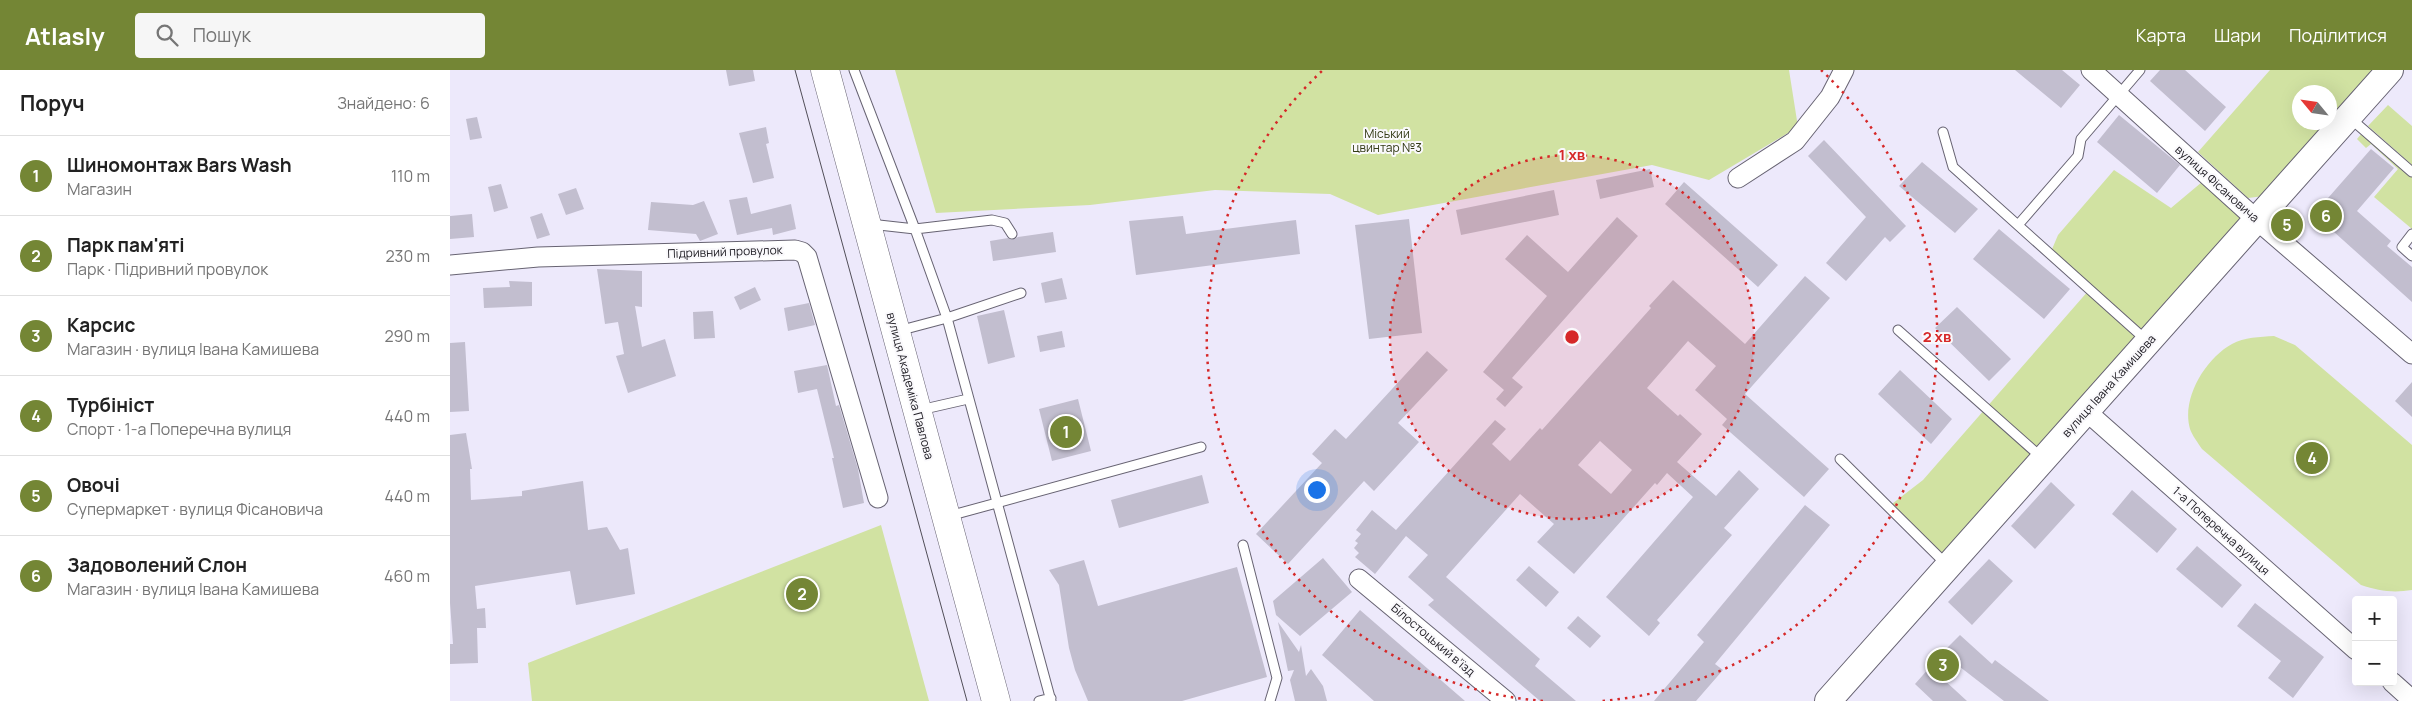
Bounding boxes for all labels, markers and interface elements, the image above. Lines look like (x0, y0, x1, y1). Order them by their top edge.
search box (135, 13, 485, 58)
text: Atlasly (25, 19, 105, 52)
icon: search (153, 21, 181, 49)
text: Пошук (193, 22, 251, 48)
text: Карта (2136, 23, 2186, 47)
text: Шари (2214, 23, 2261, 47)
text: Поділитися (2289, 23, 2387, 47)
north arrow (2292, 85, 2337, 130)
text: Поруч (20, 89, 85, 117)
text: Знайдено: 6 (337, 92, 430, 114)
park label: Міський цвинтар №3 (1352, 125, 1422, 156)
street label: вулиця Фісановича (2172, 141, 2263, 226)
text: 1 хв (1559, 144, 1585, 165)
text: Шиномонтаж Bars Wash (67, 152, 292, 178)
text: 1 (32, 165, 40, 187)
text: 110 m (391, 165, 430, 187)
text: Магазин (67, 178, 132, 200)
pin: 6 (2310, 197, 2342, 235)
pin: 5 (2271, 206, 2303, 244)
text: Парк пам'яті (67, 232, 185, 258)
street label: Підривний провулок (667, 241, 784, 262)
text: 2 (31, 245, 41, 267)
text: 230 m (386, 245, 430, 267)
text: Парк · Підривний провулок (67, 258, 268, 280)
street label: вулиця Академіка Павлова (883, 310, 938, 461)
text: Карсис (67, 312, 135, 338)
text: 3 (31, 325, 41, 347)
text: 290 m (384, 325, 430, 347)
text: 2 хв (1923, 326, 1951, 347)
centre of rings (1563, 328, 1581, 346)
street label: вулиця Івана Камишева (2058, 331, 2159, 441)
text: Магазин · вулиця Івана Камишева (67, 338, 319, 360)
text: Турбініст (67, 392, 154, 418)
text: 4 (31, 405, 41, 427)
text: 440 m (384, 405, 430, 427)
pin: 1 (1050, 413, 1082, 451)
text: Спорт · 1-а Поперечна вулиця (67, 418, 291, 440)
pin: 4 (2296, 439, 2328, 477)
text: Овочі (67, 472, 120, 498)
your location (1304, 477, 1330, 503)
street label: 1-а Поперечна вулиця (2169, 482, 2274, 579)
text: 5 (31, 485, 41, 507)
text: 440 m (384, 485, 430, 507)
text: Супермаркет · вулиця Фісановича (67, 498, 323, 520)
text: Задоволений Слон (67, 552, 247, 578)
text: 6 (31, 565, 41, 587)
text: 460 m (384, 565, 430, 587)
pin: 2 (786, 575, 818, 613)
text: Магазин · вулиця Івана Камишева (67, 578, 319, 600)
map controls (2352, 596, 2397, 686)
button: + (2352, 596, 2397, 641)
street label: Білостоцький в’їзд (1388, 599, 1479, 680)
button: − (2352, 641, 2397, 686)
pin: 3 (1927, 646, 1959, 684)

